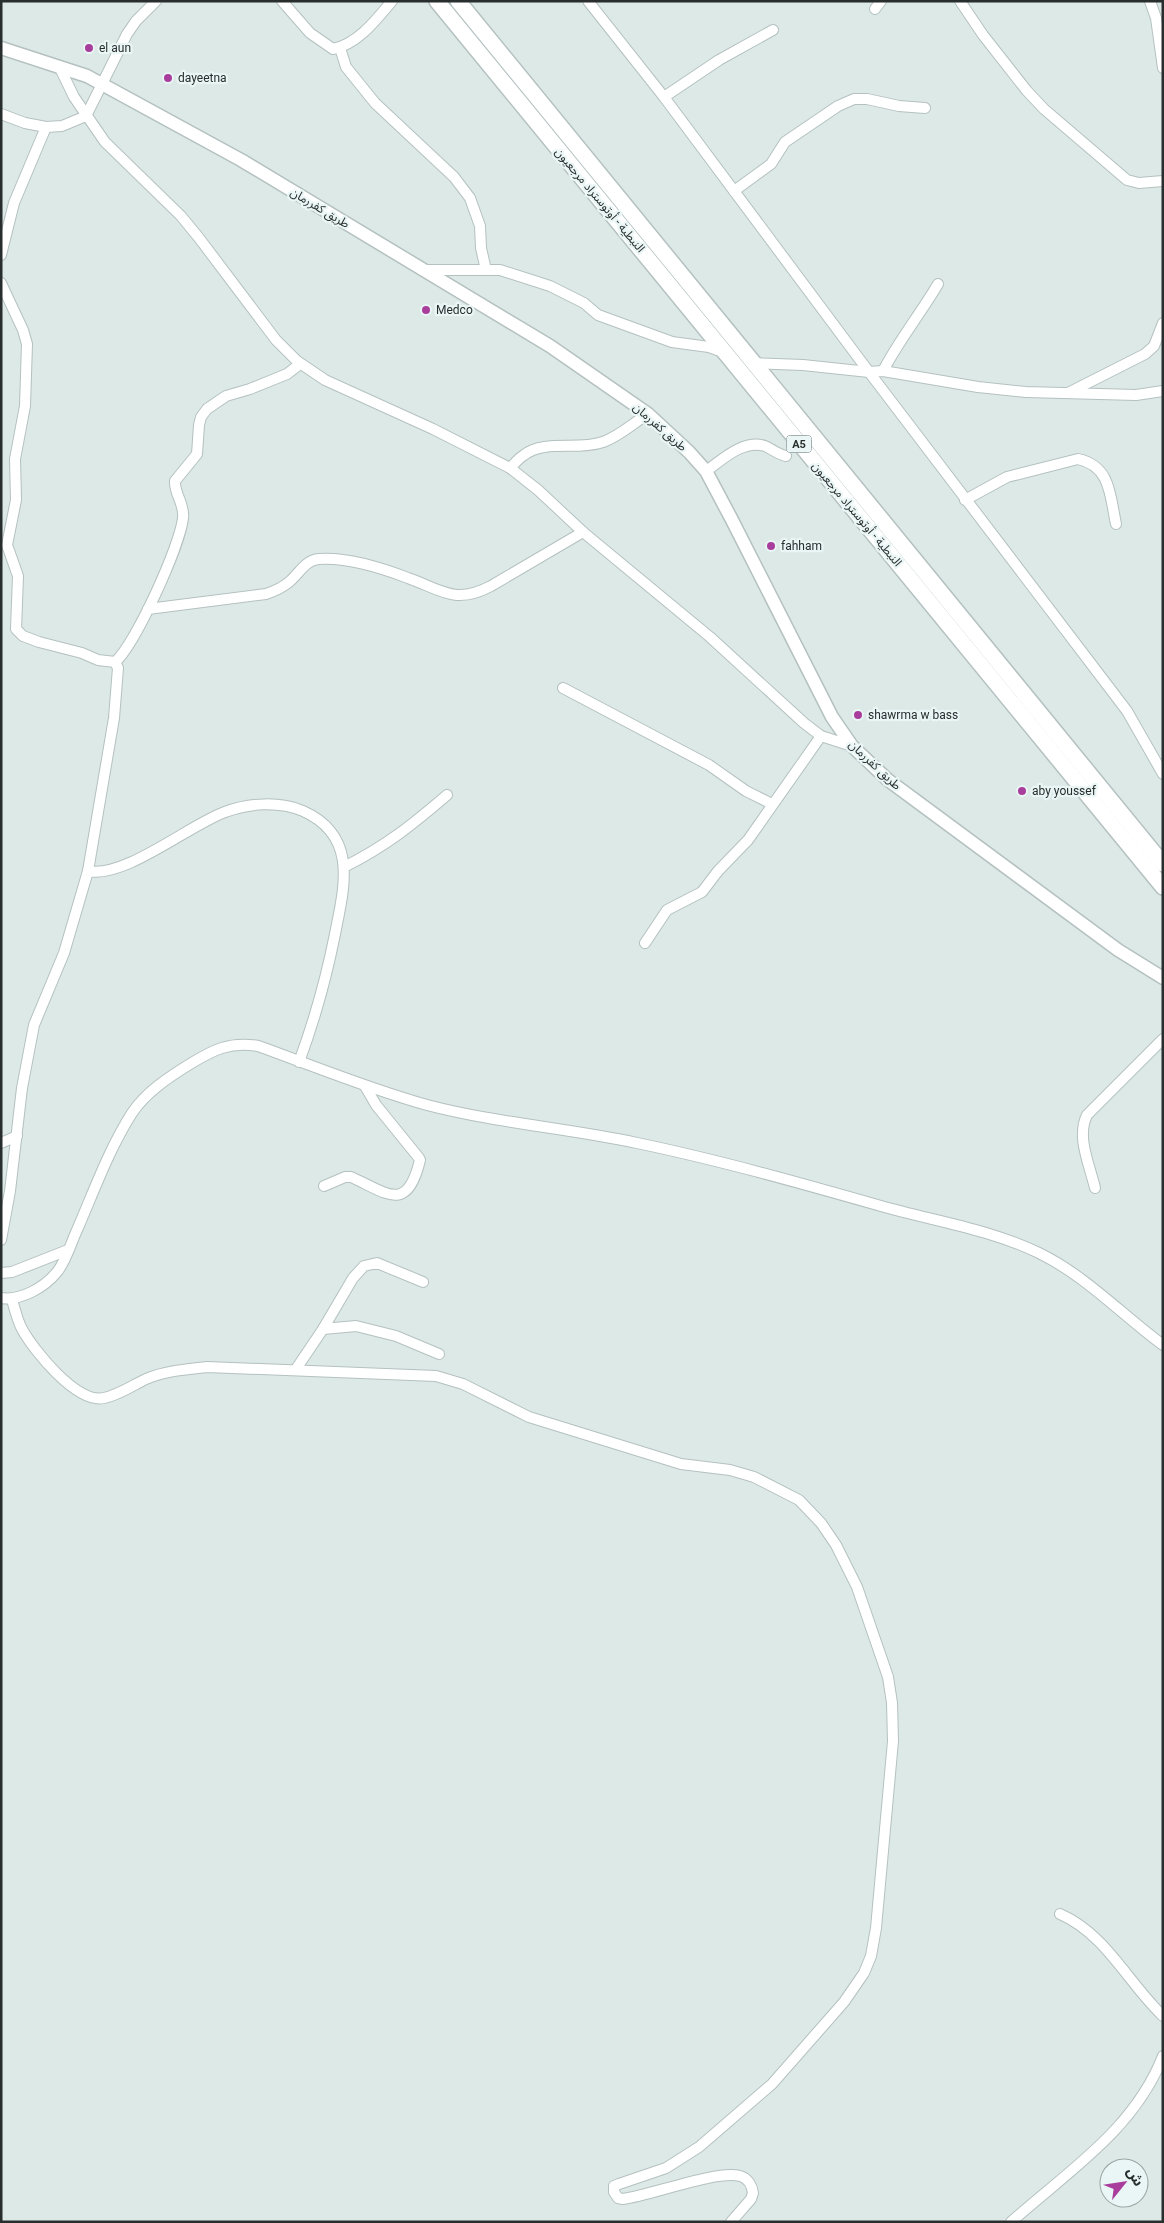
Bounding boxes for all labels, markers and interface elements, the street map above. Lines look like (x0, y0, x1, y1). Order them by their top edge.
place label: el aun (99, 41, 131, 55)
marker: el aun (83, 42, 95, 54)
place label: dayeetna (178, 71, 227, 85)
marker: dayeetna (162, 72, 174, 84)
street label: النبطية - أوتوستراد مرجعيون (552, 145, 648, 255)
street label: طريق كفررمان (287, 185, 352, 232)
place label: Medco (436, 303, 473, 317)
marker: Medco (420, 304, 432, 316)
street label: طريق كفررمان (630, 400, 690, 455)
road number: A5 (786, 436, 812, 452)
street label: النبطية - أوتوستراد مرجعيون (809, 459, 905, 569)
place label: fahham (781, 539, 822, 553)
marker: fahham (765, 540, 777, 552)
place label: shawrma w bass (868, 708, 958, 722)
marker: shawrma w bass (852, 709, 864, 721)
street label: طريق كفررمان (845, 737, 904, 793)
place label: aby youssef (1032, 784, 1097, 798)
marker: aby youssef (1016, 785, 1028, 797)
north arrow (1099, 2158, 1149, 2208)
text: ش (1124, 2164, 1147, 2189)

